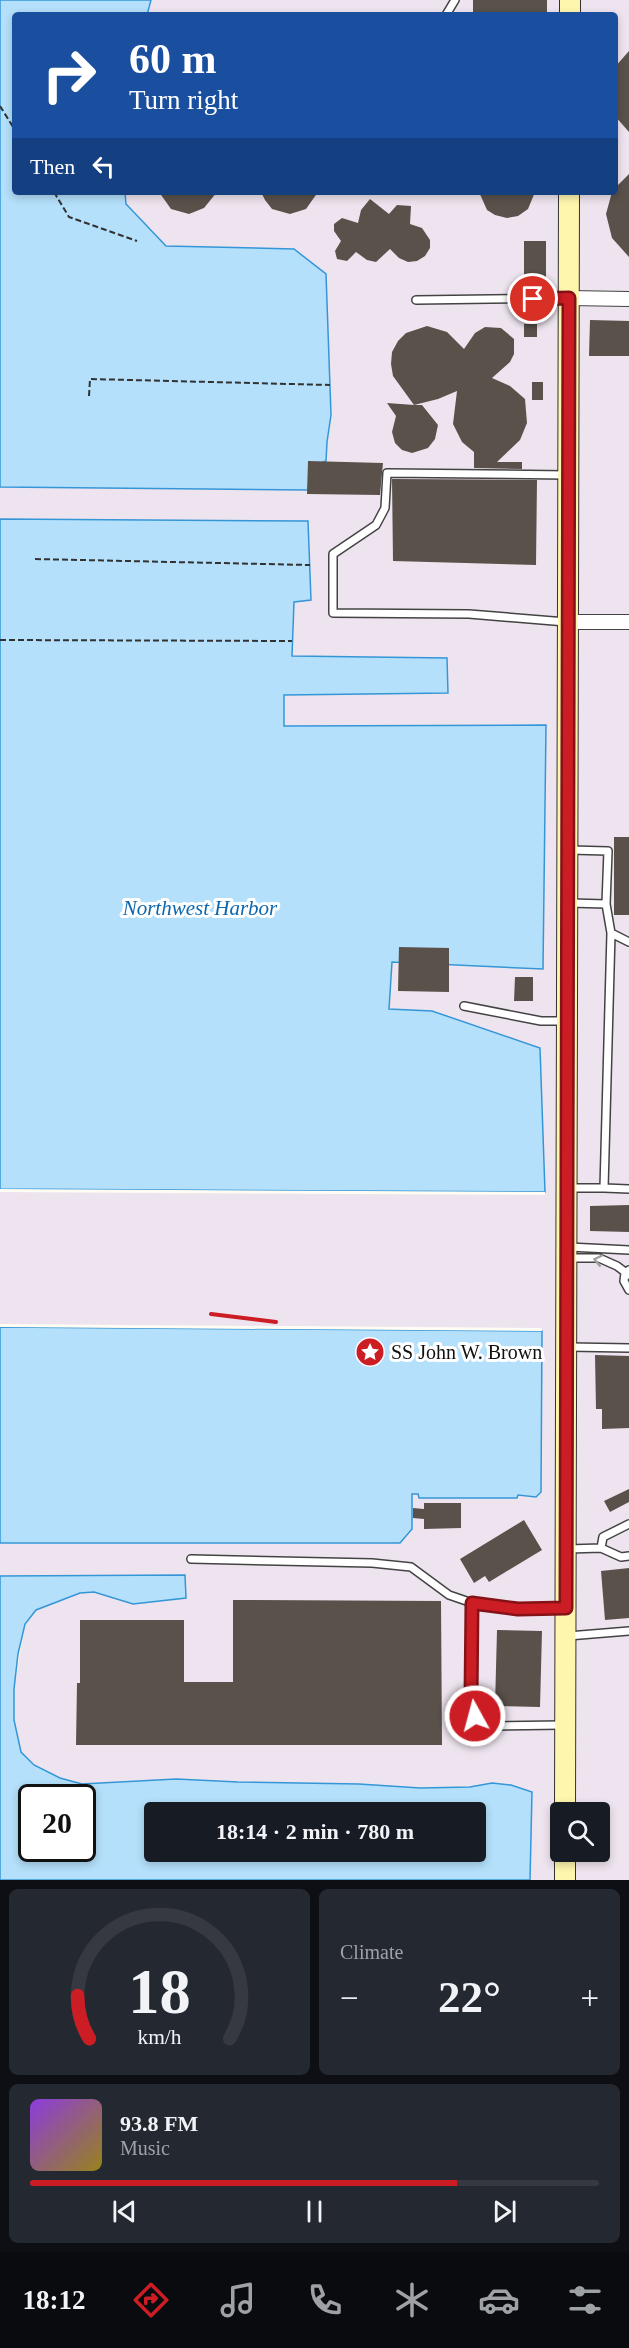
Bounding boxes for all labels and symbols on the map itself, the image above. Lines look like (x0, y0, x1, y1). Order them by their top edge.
pin (507, 273, 558, 324)
water label: Northwest Harbor (122, 896, 278, 920)
one-way arrow (593, 1254, 603, 1267)
place icon: SS John W. Brown (354, 1336, 386, 1368)
place label: SS John W. Brown (391, 1341, 542, 1363)
position arrow (443, 1684, 507, 1748)
speed limit sign: 20 (18, 1784, 96, 1862)

